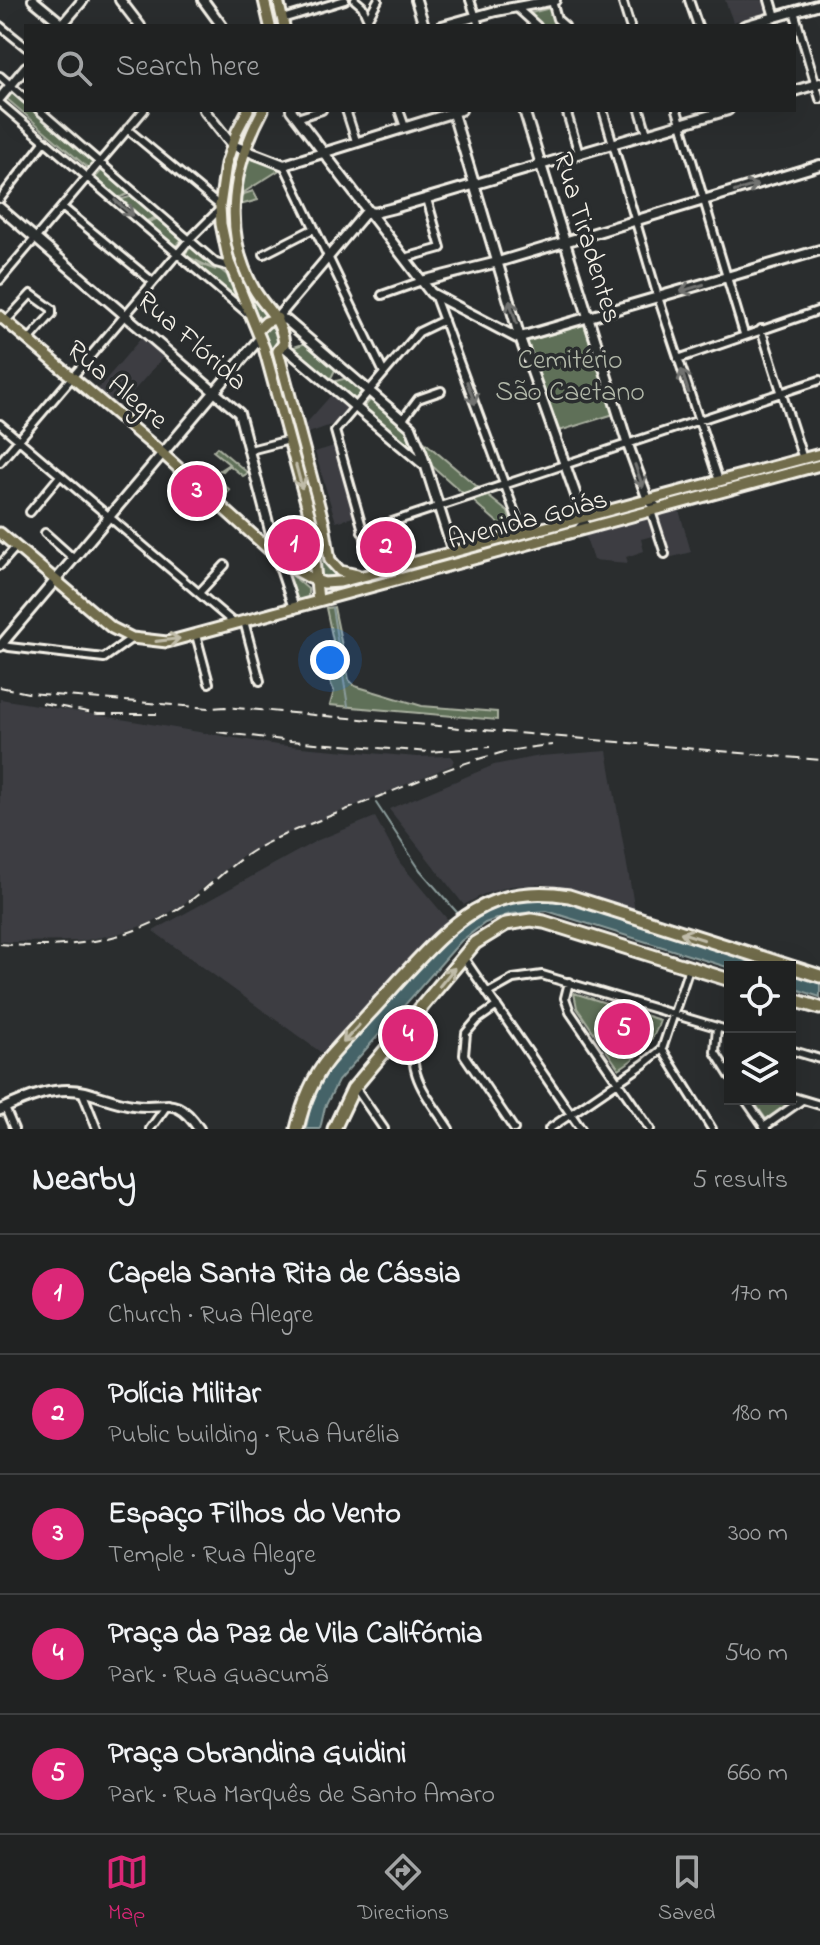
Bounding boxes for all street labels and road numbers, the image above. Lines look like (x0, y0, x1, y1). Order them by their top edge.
street label: Rua Tiradentes (541, 148, 631, 328)
street label: Rua Flórida (126, 282, 256, 402)
street label: Rua Alegre (56, 331, 176, 441)
street label: Avenida Goiás (444, 480, 612, 562)

